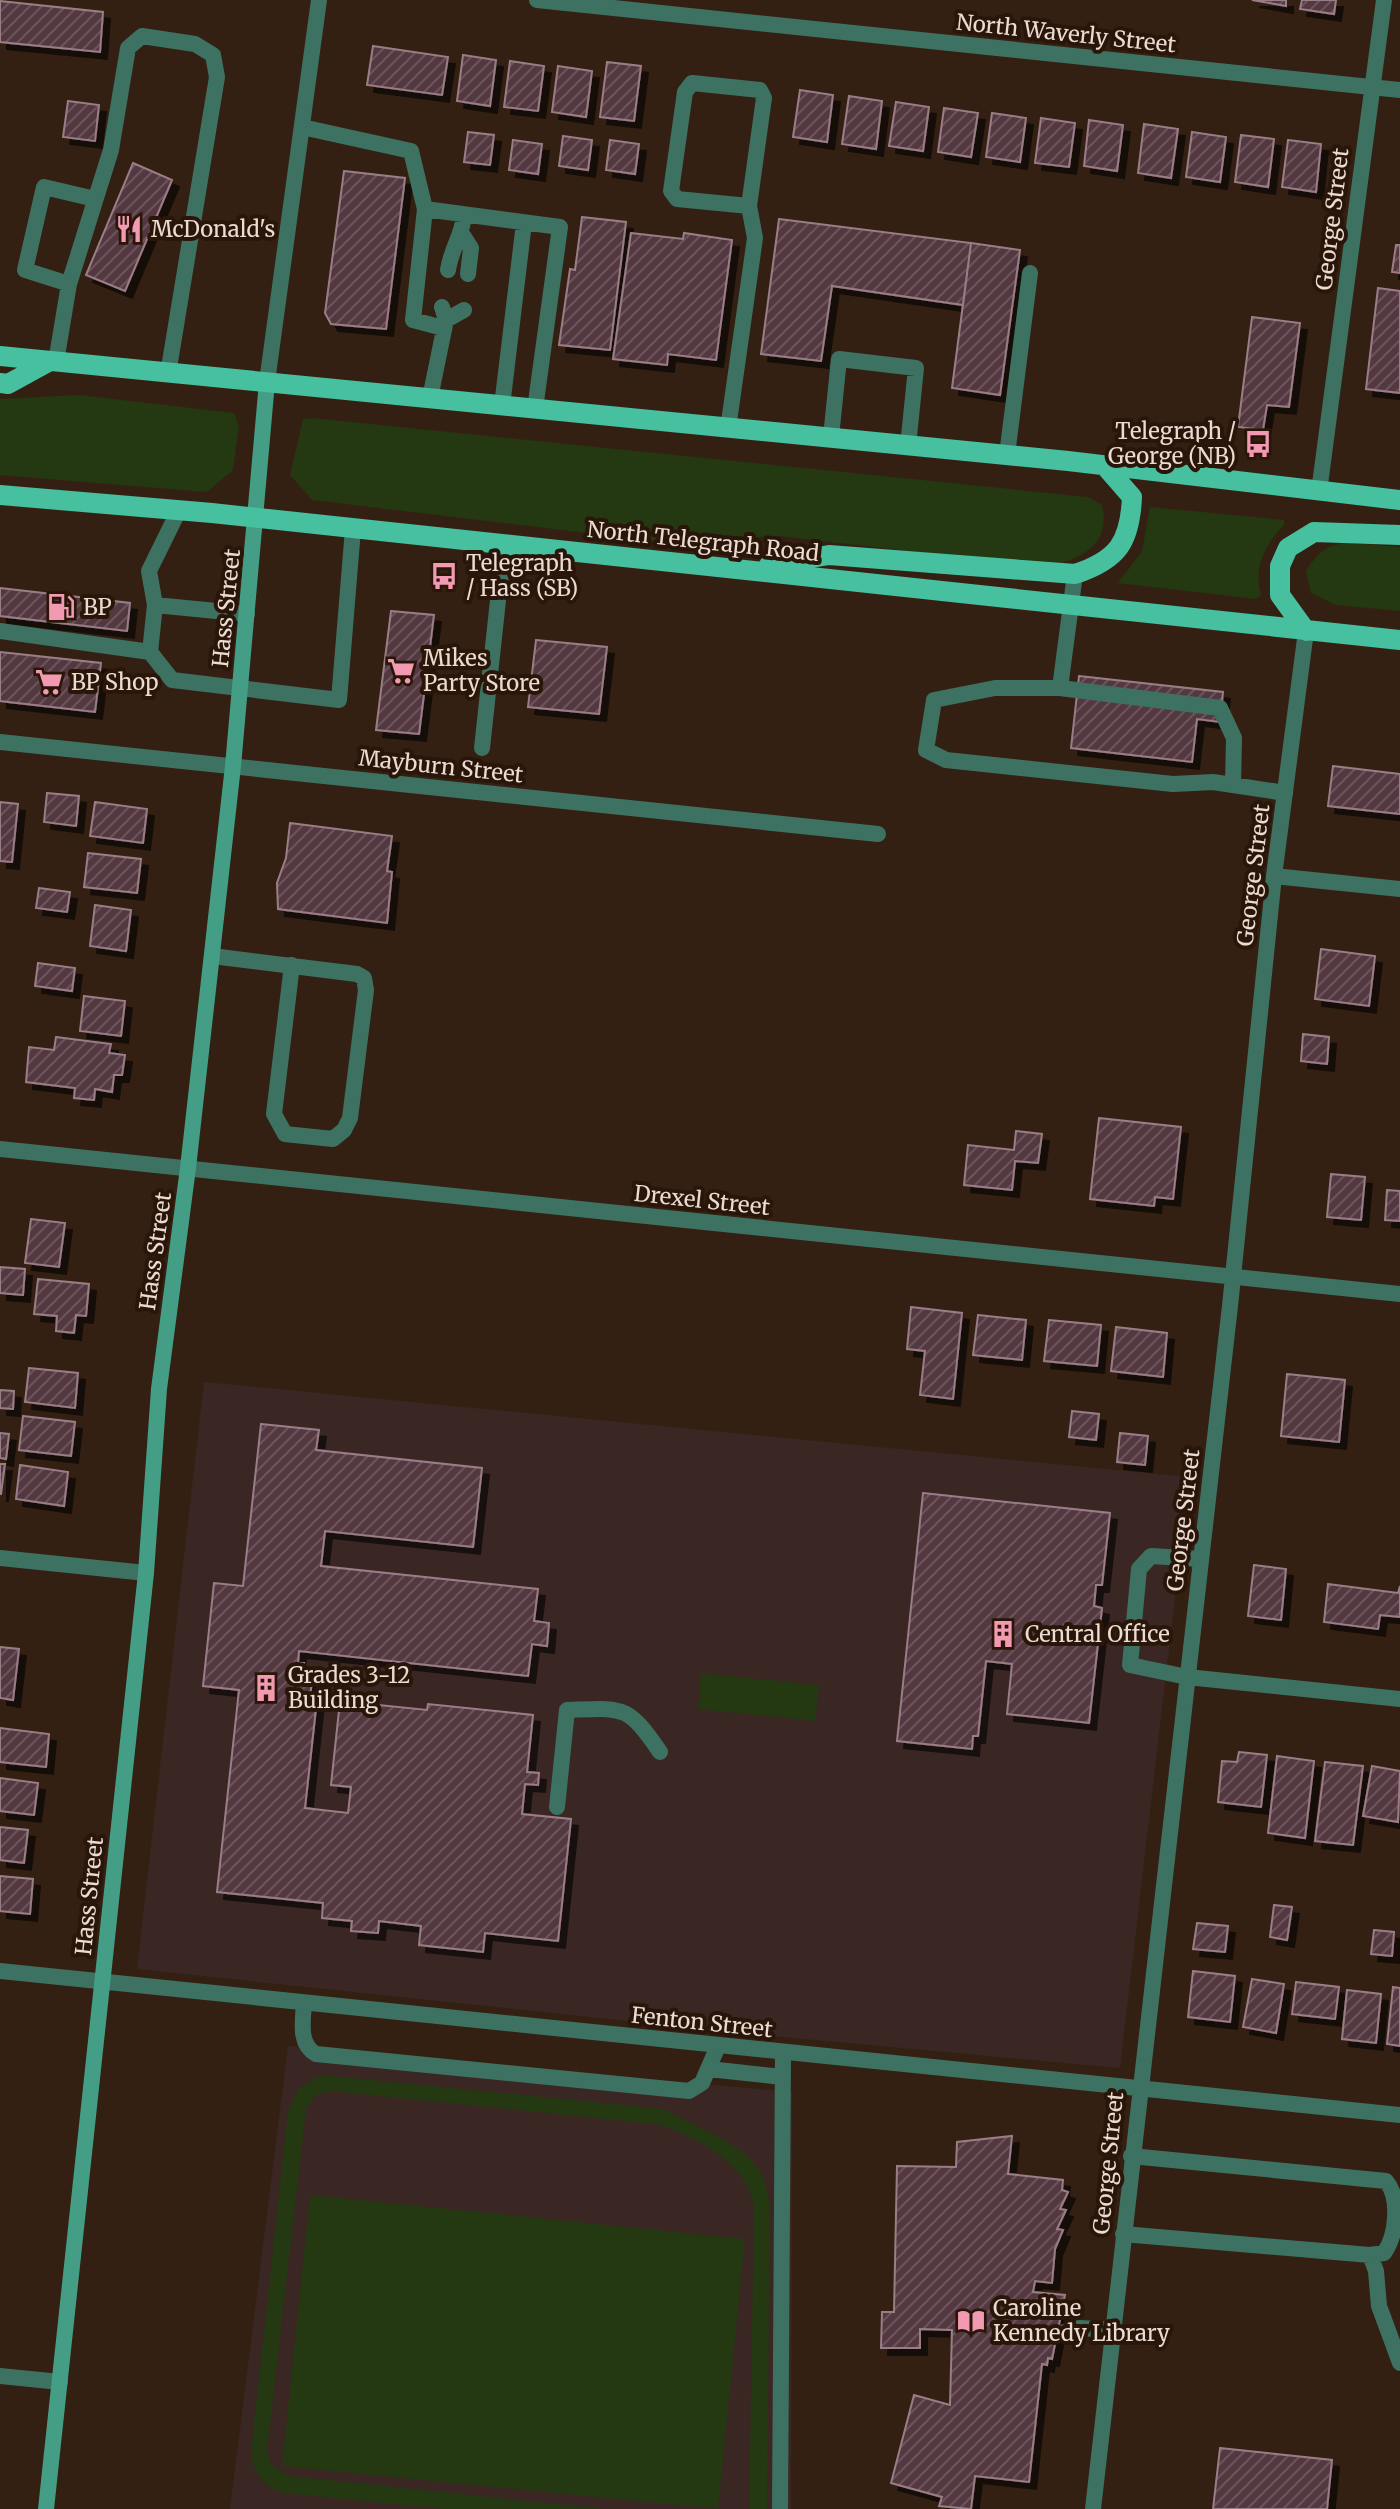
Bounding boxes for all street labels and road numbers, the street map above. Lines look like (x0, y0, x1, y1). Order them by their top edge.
street label: North Waverly Street (955, 8, 1178, 59)
street label: George Street (1309, 146, 1355, 292)
street label: North Telegraph Road (586, 515, 820, 567)
street label: Hass Street (206, 547, 246, 669)
street label: Mayburn Street (357, 743, 525, 789)
street label: George Street (1230, 802, 1276, 948)
street label: Drexel Street (633, 1179, 772, 1221)
street label: Hass Street (133, 1190, 177, 1312)
street label: George Street (1160, 1447, 1206, 1593)
street label: Hass Street (69, 1835, 109, 1957)
street label: Fenton Street (630, 2001, 774, 2043)
street label: George Street (1087, 2090, 1129, 2236)

